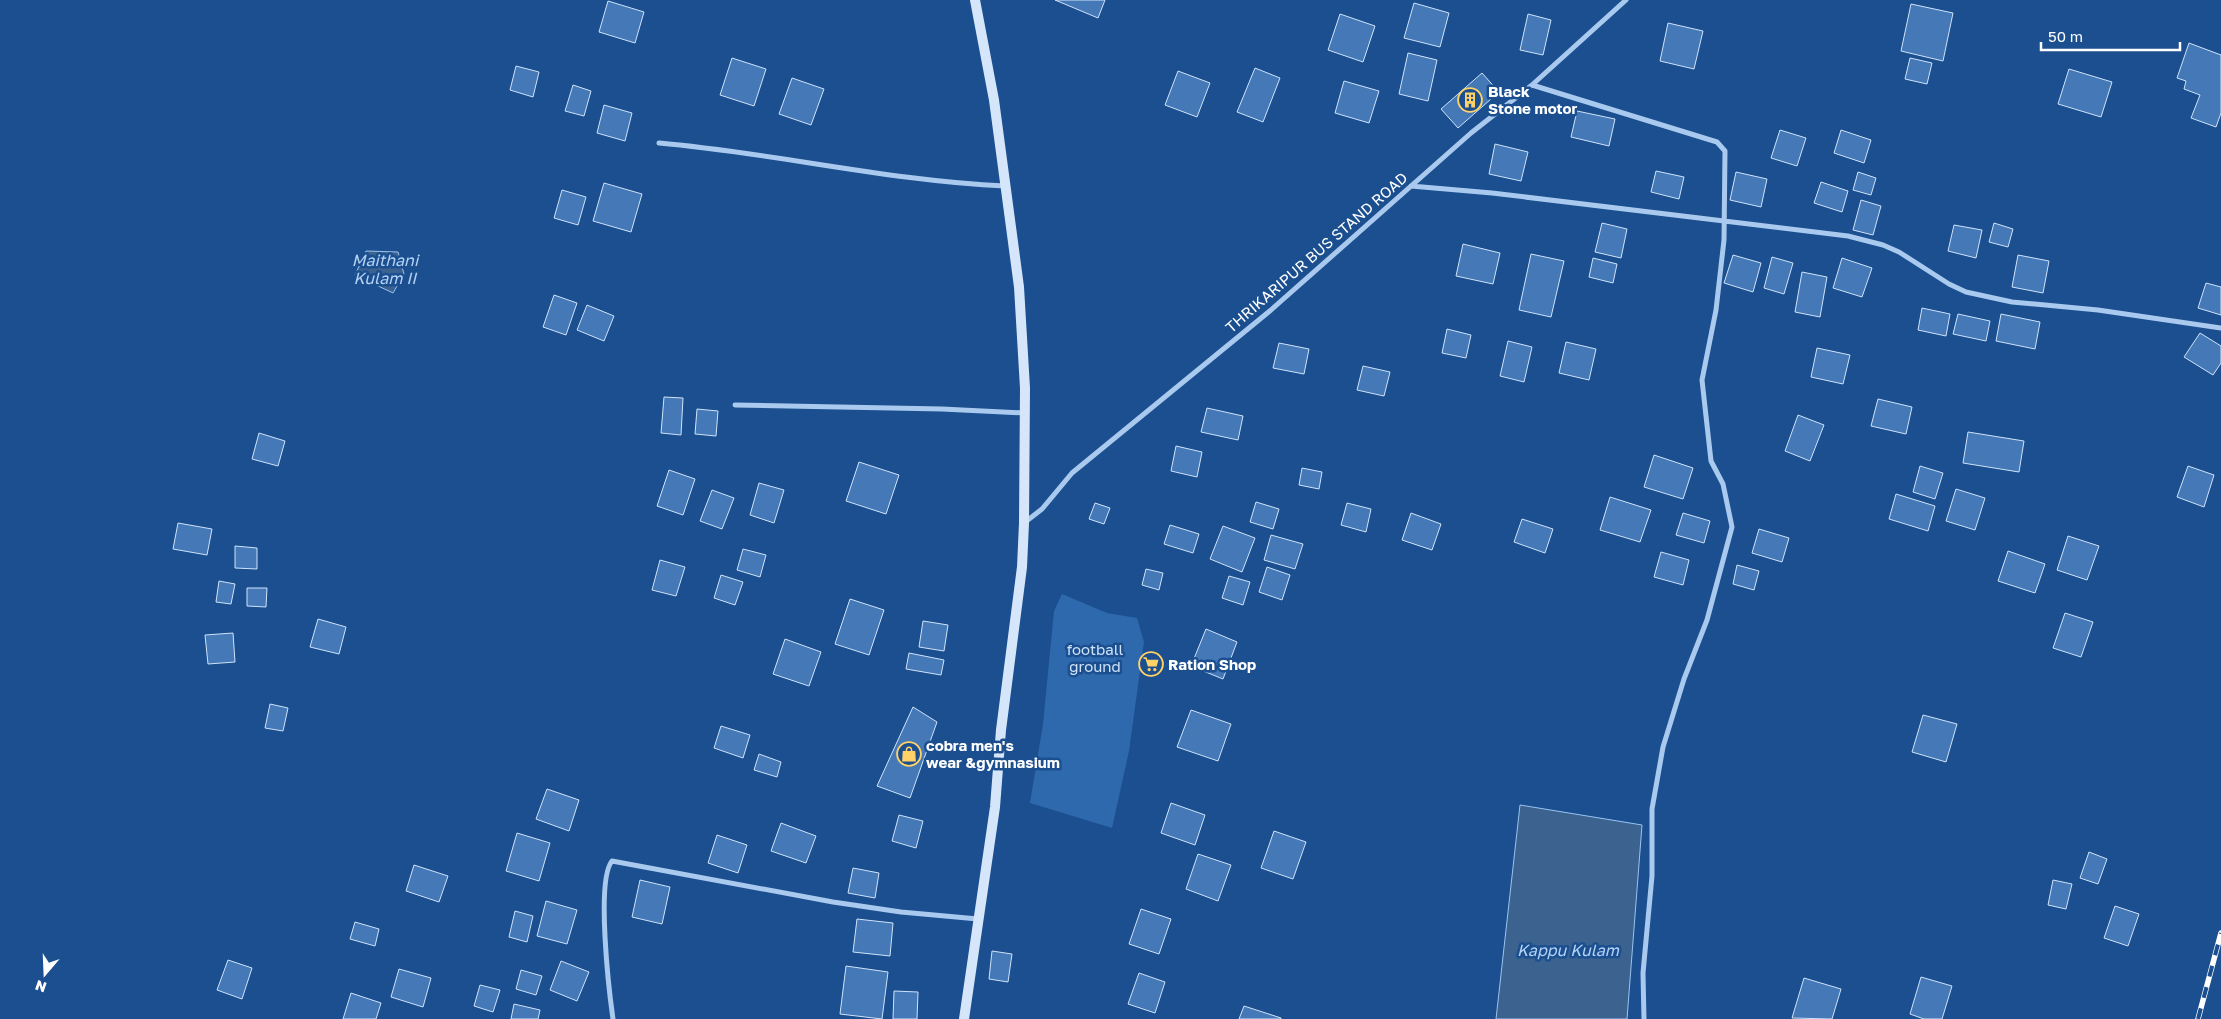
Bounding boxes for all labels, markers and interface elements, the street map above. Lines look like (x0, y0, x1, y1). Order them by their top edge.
scale bar (2041, 20, 2180, 52)
text: 50 m (2048, 27, 2083, 45)
place label: Black Stone motor (1488, 82, 1578, 117)
building icon: Black Stone motor (1457, 87, 1483, 113)
street label: THRIKARIPUR BUS STAND ROAD (1221, 168, 1411, 336)
water label: Maithani Kulam II (352, 250, 420, 288)
park label: football ground (1067, 640, 1124, 675)
supermarket icon: Ration Shop (1138, 651, 1164, 677)
place label: Ration Shop (1168, 655, 1256, 673)
place label: cobra men's wear &gymnasium (926, 736, 1060, 771)
shop icon: cobra men's wear &gymnasium (896, 741, 922, 767)
water label: Kappu Kulam (1517, 940, 1620, 960)
north arrow (20, 949, 70, 999)
text: N (33, 977, 48, 997)

